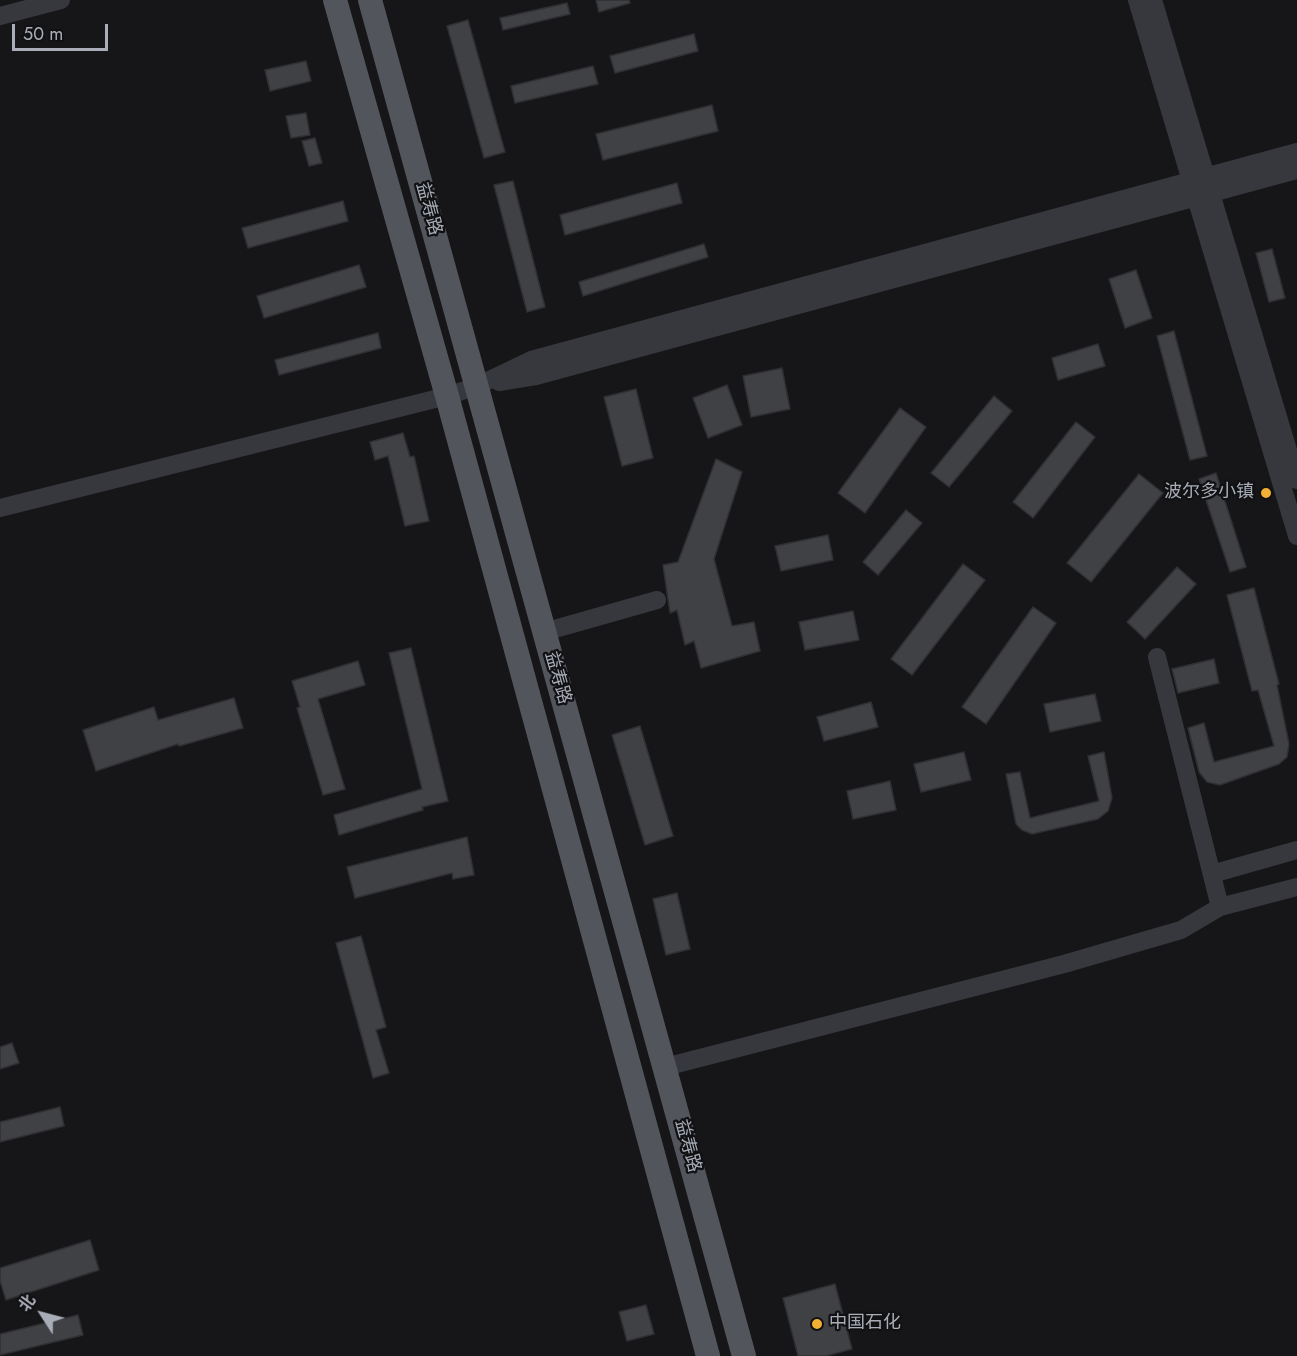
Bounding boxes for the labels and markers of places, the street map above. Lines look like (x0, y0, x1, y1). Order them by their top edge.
place label: 波尔多小镇 (1164, 482, 1254, 504)
marker: 波尔多小镇 (1259, 486, 1273, 500)
place label: 中国石化 (829, 1313, 901, 1335)
marker: 中国石化 (810, 1317, 824, 1331)

